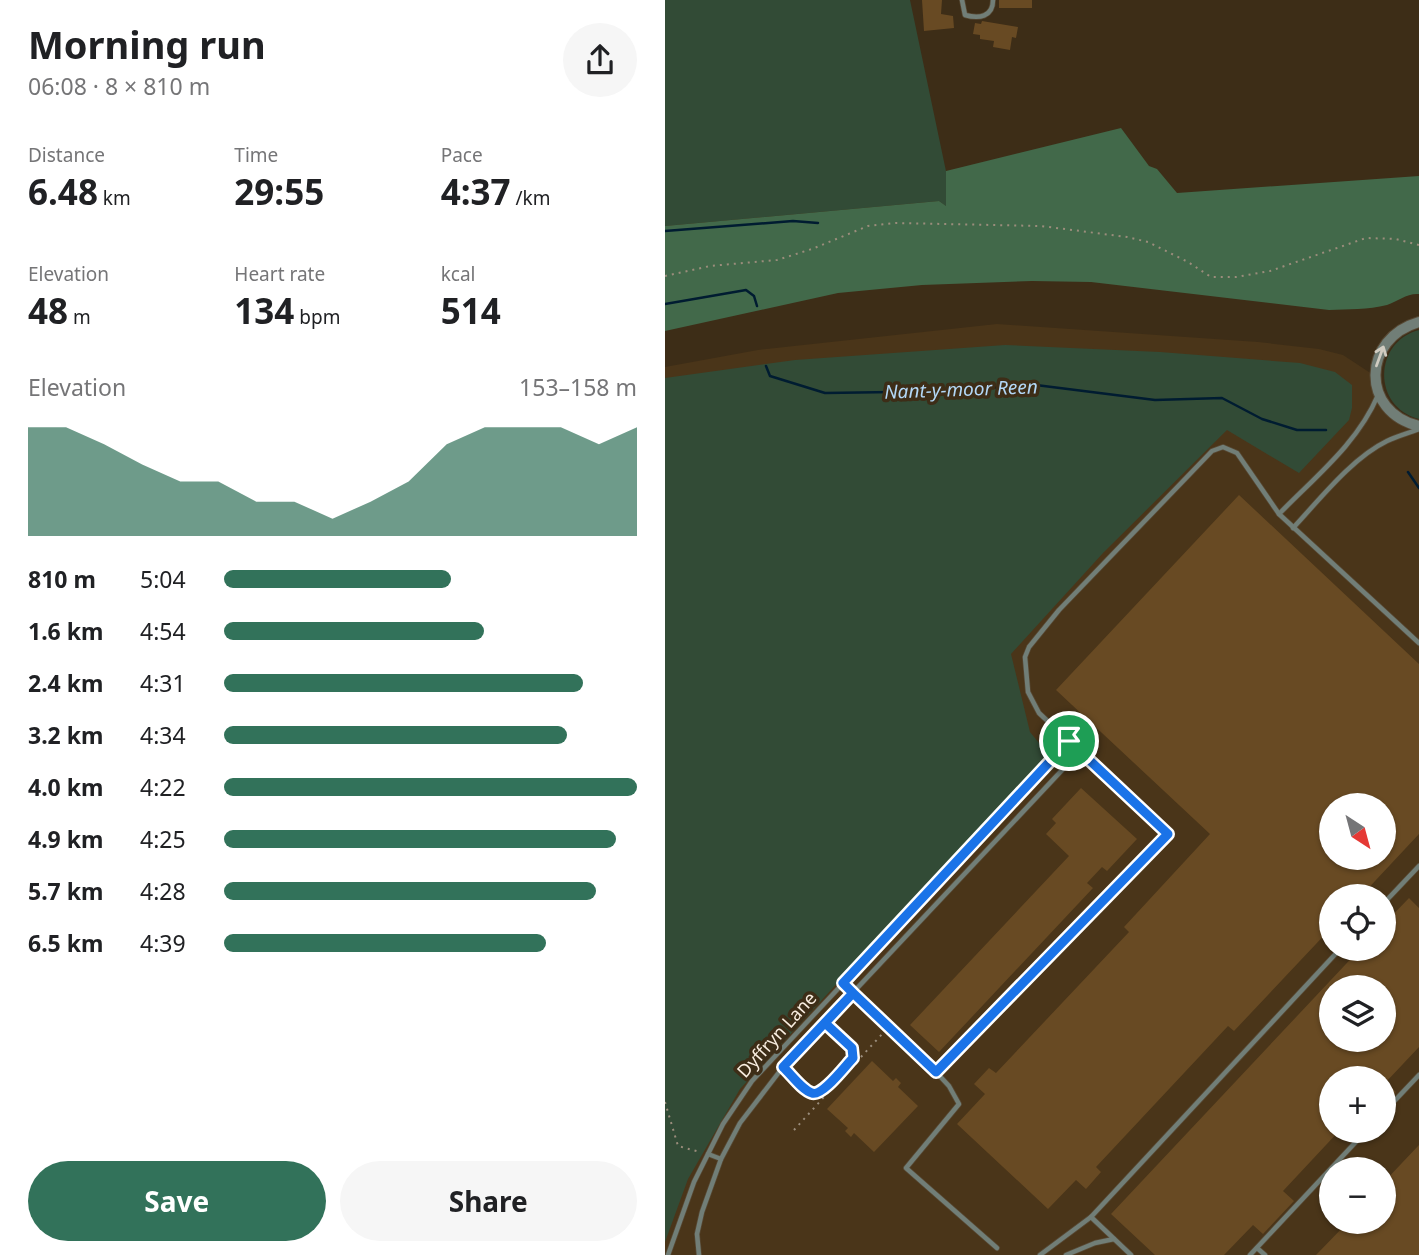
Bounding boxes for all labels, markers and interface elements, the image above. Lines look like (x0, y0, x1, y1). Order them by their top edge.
text: Morning run (28, 18, 266, 70)
button: share (563, 23, 637, 97)
text: 06:08 · 8 × 810 m (28, 70, 210, 102)
text: Distance (28, 142, 105, 168)
text: Time (234, 142, 278, 168)
text: Pace (441, 142, 483, 168)
text: 6.48 (28, 168, 98, 215)
text: 29:55 (234, 168, 324, 215)
text: 4:37 (441, 168, 511, 215)
text: km (98, 185, 131, 211)
text: /km (511, 185, 550, 211)
text: Elevation (28, 261, 109, 287)
text: Heart rate (234, 261, 325, 287)
text: kcal (441, 261, 475, 287)
text: 48 (28, 287, 68, 334)
text: 134 (234, 287, 294, 334)
text: 514 (441, 287, 501, 334)
text: m (68, 304, 91, 330)
text: bpm (294, 304, 340, 330)
one-way arrow (1375, 346, 1387, 368)
text: Elevation (28, 371, 126, 403)
text: 153–158 m (519, 371, 637, 403)
water label: Nant-y-moor Reen (884, 373, 1038, 405)
text: 810 m (28, 563, 96, 595)
text: 5:04 (140, 563, 186, 595)
text: 1.6 km (28, 615, 103, 647)
text: 4:54 (140, 615, 186, 647)
text: 2.4 km (28, 667, 103, 699)
text: 4:31 (140, 667, 186, 699)
pin (1039, 711, 1099, 771)
text: 3.2 km (28, 719, 103, 751)
text: 4:34 (140, 719, 186, 751)
icon: arrive (1050, 722, 1088, 760)
text: 4.0 km (28, 771, 103, 803)
text: 4:22 (140, 771, 186, 803)
north arrow (1319, 793, 1397, 870)
map controls (1319, 793, 1396, 1234)
text: 4.9 km (28, 823, 103, 855)
text: 4:25 (140, 823, 186, 855)
text: 5.7 km (28, 875, 103, 907)
text: 4:28 (140, 875, 186, 907)
button: locate (1319, 884, 1396, 961)
text: 6.5 km (28, 927, 103, 959)
text: 4:39 (140, 927, 186, 959)
button: layers (1319, 975, 1396, 1052)
street label: Dyffryn Lane (731, 986, 821, 1082)
button: + (1319, 1066, 1396, 1143)
button: − (1319, 1157, 1396, 1234)
button: Save (28, 1161, 326, 1241)
button: Share (340, 1161, 637, 1241)

